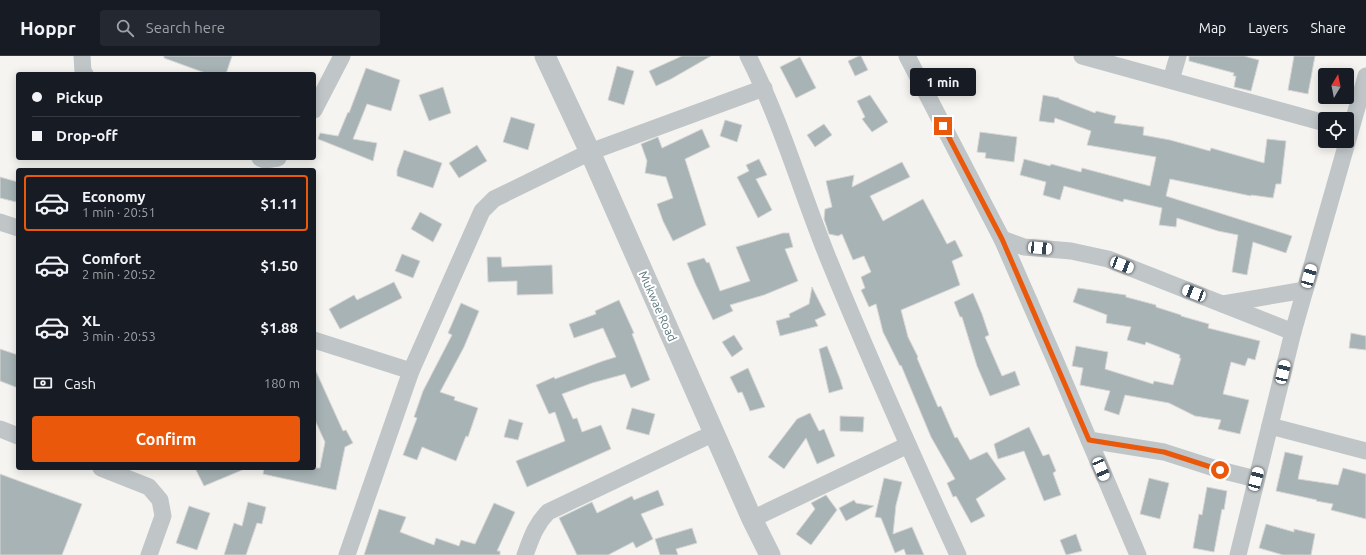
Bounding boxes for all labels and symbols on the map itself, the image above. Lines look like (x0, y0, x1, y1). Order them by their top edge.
callout: 1 min (910, 68, 976, 96)
north arrow (1318, 68, 1354, 104)
route end (934, 117, 952, 135)
car (1028, 241, 1052, 255)
car (1109, 255, 1135, 275)
car (1300, 263, 1318, 289)
street label: Mukwae Road (637, 269, 679, 343)
car (1181, 283, 1207, 303)
car (1274, 359, 1292, 385)
car (1091, 456, 1111, 482)
route start (1211, 461, 1229, 479)
car (1247, 466, 1265, 492)

